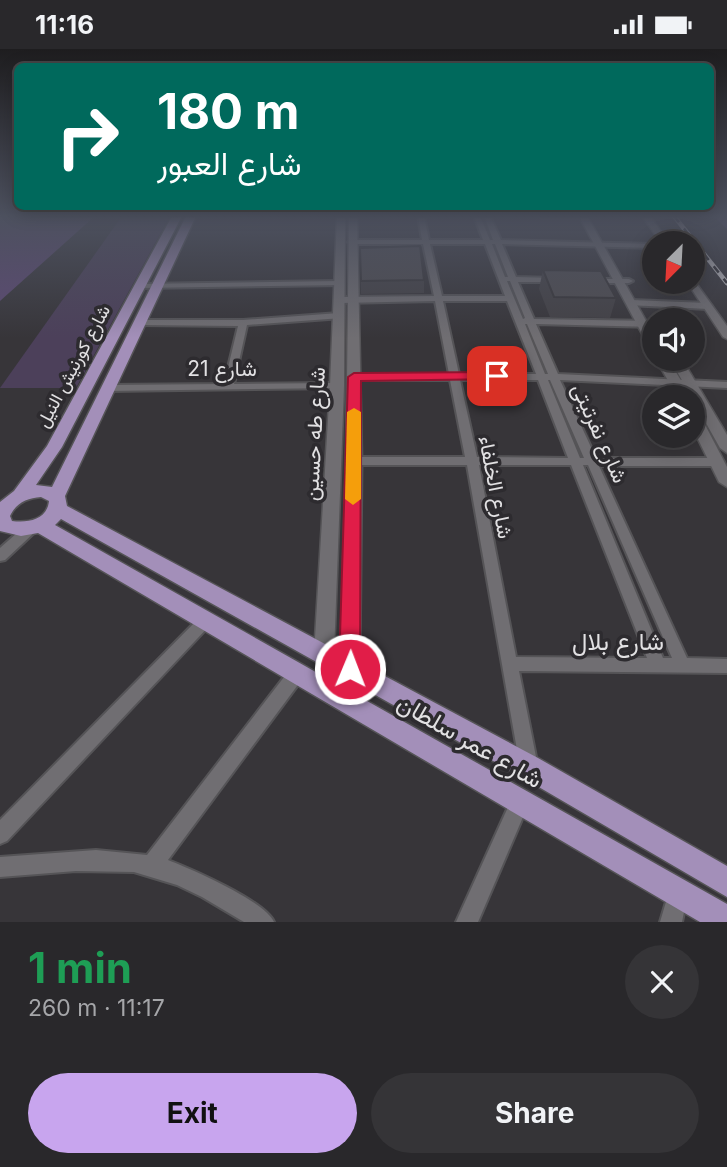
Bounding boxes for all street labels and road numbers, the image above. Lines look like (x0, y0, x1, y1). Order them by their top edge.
street label: شارع كورنيش النيل (32, 301, 116, 432)
street label: شارع 21 (187, 356, 257, 383)
street label: شارع طه حسين (298, 366, 332, 502)
street label: شارع نفرتيتى (565, 379, 633, 488)
street label: شارع الخلفاء (472, 433, 518, 541)
street label: شارع بلال (572, 627, 664, 658)
street label: شارع عمر سلطان (391, 688, 548, 796)

